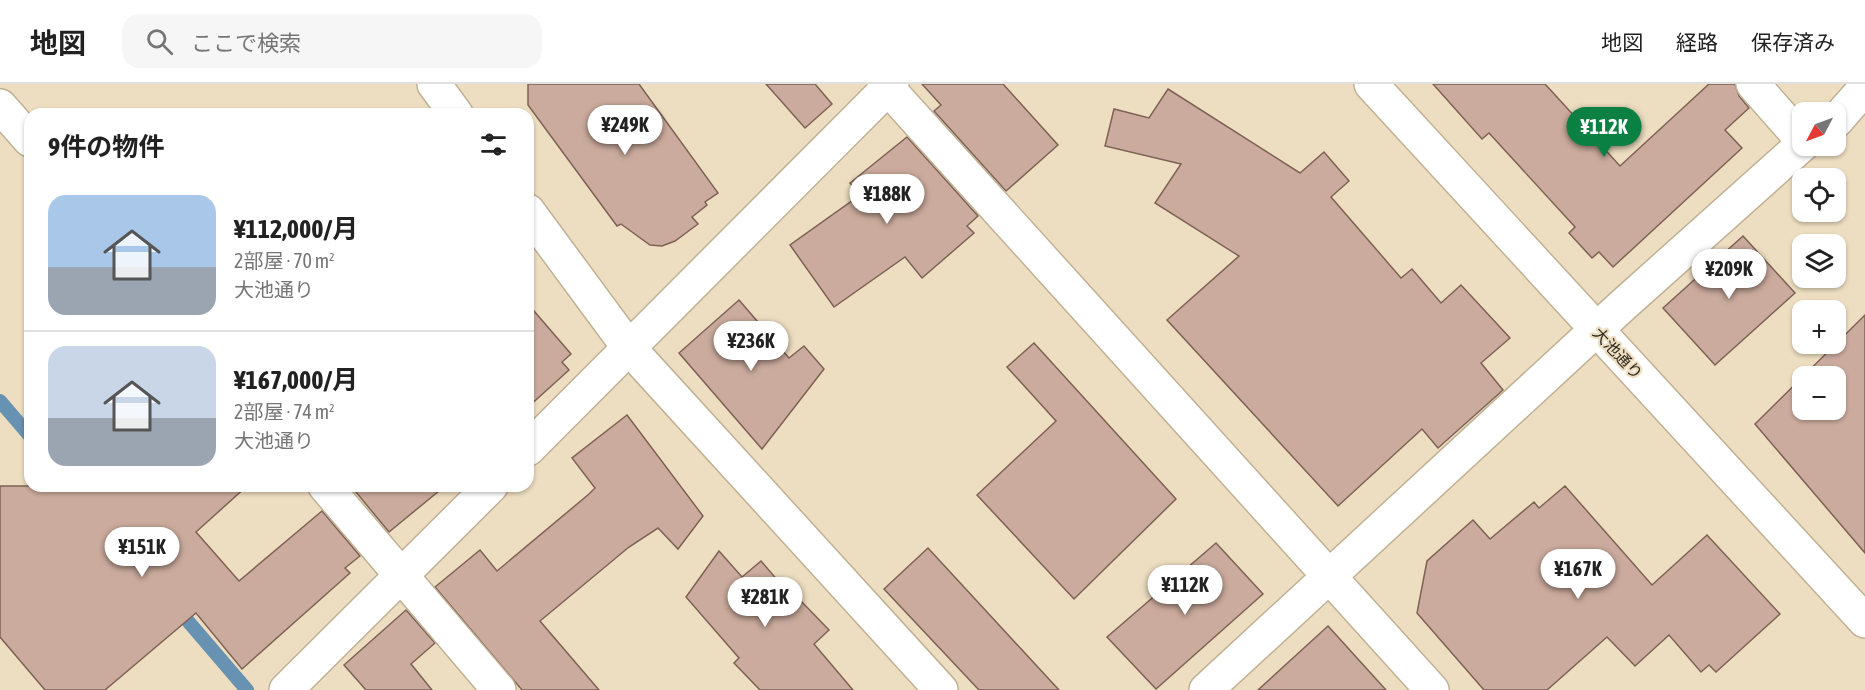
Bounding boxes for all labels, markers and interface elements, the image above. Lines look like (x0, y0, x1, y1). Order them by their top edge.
search box (122, 14, 542, 68)
icon: search (143, 25, 176, 58)
text: 地図 (30, 27, 86, 59)
text: ここで検索 (191, 30, 301, 56)
text: 地図 (1601, 30, 1643, 54)
text: 経路 (1676, 30, 1718, 54)
text: 保存済み (1751, 30, 1835, 54)
north arrow (1792, 102, 1846, 156)
map controls (1792, 102, 1846, 420)
pin: ¥249K (583, 105, 667, 156)
pin: ¥112K (1562, 107, 1646, 158)
text: ¥249K (602, 113, 648, 136)
text: ¥112K (1581, 115, 1627, 138)
icon: filters (477, 128, 510, 161)
text: 9件の物件 (48, 132, 164, 162)
button: locate (1792, 168, 1846, 222)
pin: ¥188K (845, 174, 929, 225)
text: ¥188K (864, 182, 910, 205)
text: ¥112,000/月 (234, 214, 358, 244)
icon: home (96, 219, 168, 291)
button: layers (1792, 234, 1846, 288)
text: 2部屋 · 70 m² (234, 249, 335, 272)
pin: ¥209K (1687, 249, 1771, 300)
text: ¥209K (1706, 257, 1752, 280)
text: 大池通り (234, 278, 314, 301)
button: + (1792, 300, 1846, 354)
pin: ¥236K (709, 321, 793, 372)
street label: 大池通り (1590, 323, 1646, 383)
text: ¥236K (728, 329, 774, 352)
text: ¥167,000/月 (234, 365, 358, 395)
button: − (1792, 366, 1846, 420)
icon: home (96, 370, 168, 442)
text: 2部屋 · 74 m² (234, 400, 335, 423)
text: 大池通り (234, 429, 314, 452)
pin: ¥151K (100, 527, 184, 578)
text: ¥151K (119, 535, 165, 558)
pin: ¥167K (1536, 549, 1620, 600)
text: ¥167K (1555, 557, 1601, 580)
pin: ¥112K (1143, 565, 1227, 616)
text: ¥112K (1162, 573, 1208, 596)
pin: ¥281K (723, 577, 807, 628)
text: ¥281K (742, 585, 788, 608)

